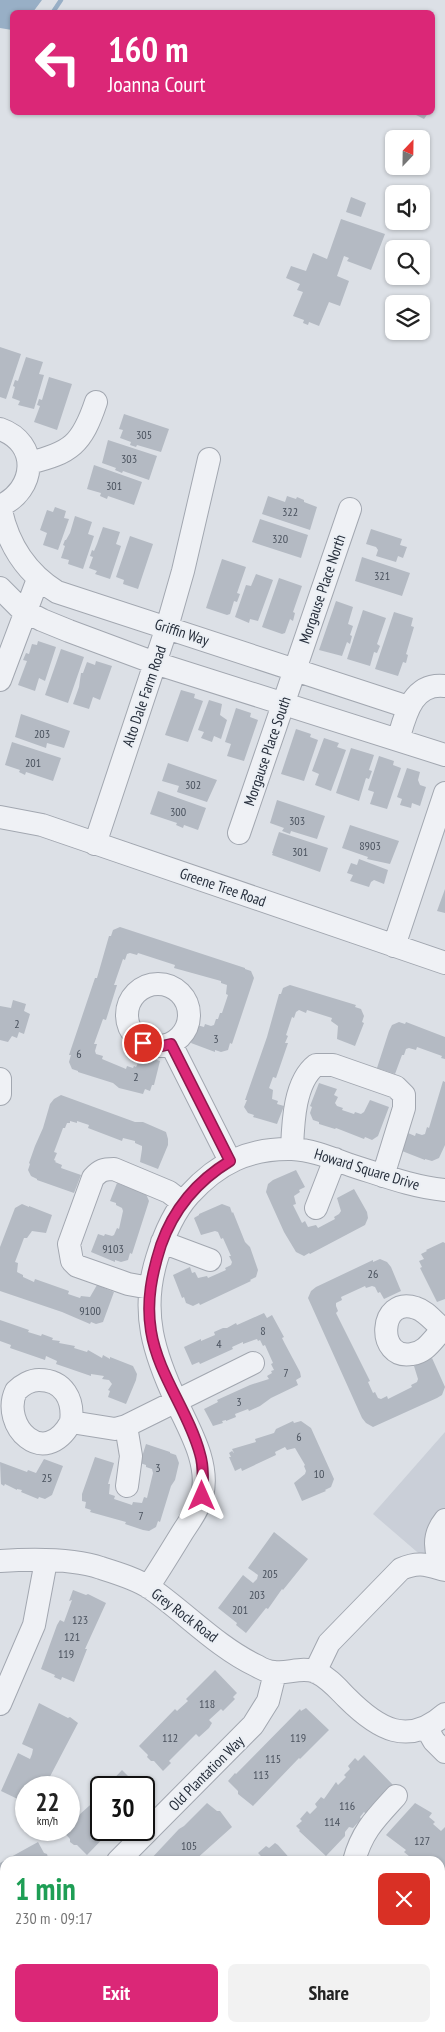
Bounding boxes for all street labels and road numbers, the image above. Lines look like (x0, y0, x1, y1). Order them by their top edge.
street label: Morgause Place North (294, 532, 350, 646)
street label: Griffin Way (152, 614, 212, 650)
street label: Alto Dale Farm Road (118, 643, 170, 749)
street label: Morgause Place South (239, 694, 295, 808)
street label: Greene Tree Road (177, 863, 269, 911)
street label: Howard Square Drive (312, 1144, 422, 1194)
street label: Grey Rock Road (148, 1584, 222, 1646)
street label: Old Plantation Way (164, 1731, 248, 1815)

